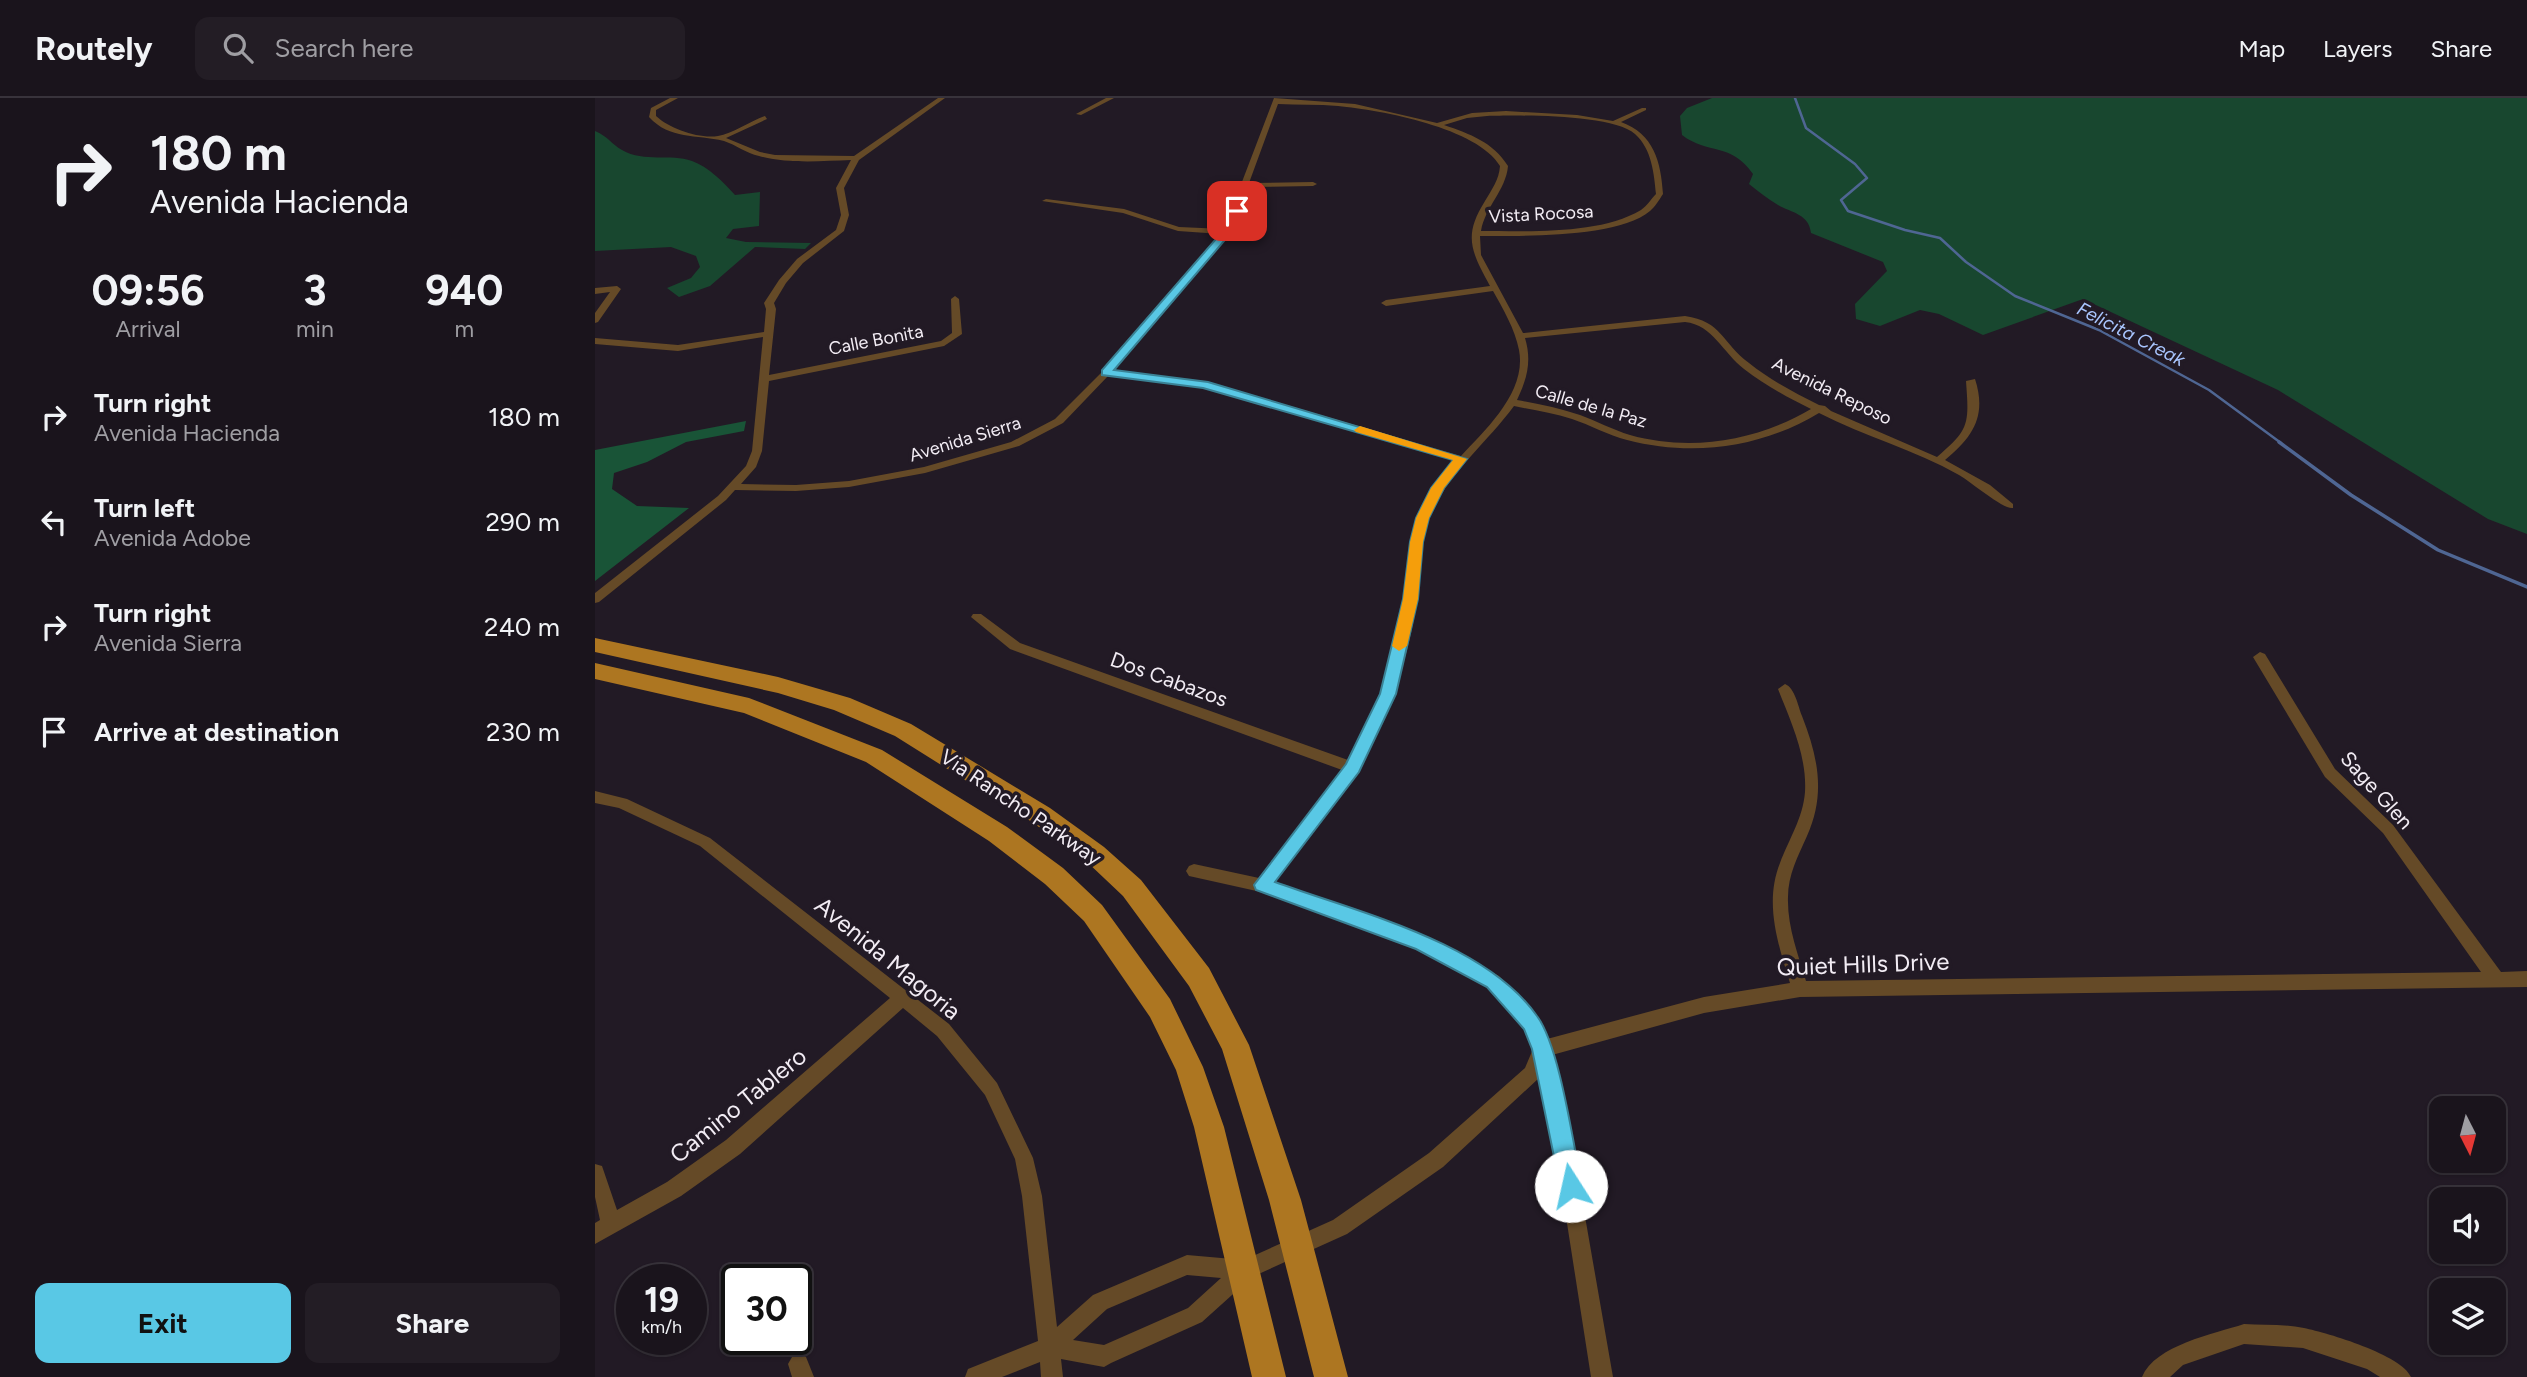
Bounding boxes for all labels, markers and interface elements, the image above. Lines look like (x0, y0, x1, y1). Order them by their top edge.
search box (195, 17, 685, 80)
text: Routely (35, 29, 153, 68)
icon: search (219, 29, 257, 67)
text: Search here (275, 32, 414, 64)
text: Map (2238, 34, 2285, 63)
text: Layers (2323, 34, 2392, 63)
text: Share (2430, 34, 2492, 63)
text: 180 m (150, 123, 287, 182)
icon: right (35, 126, 126, 217)
pin (1207, 181, 1267, 241)
text: Avenida Hacienda (150, 183, 409, 221)
icon: arrive (1218, 192, 1256, 230)
street label: Vista Rocosa (1488, 200, 1594, 228)
text: 09:56 (92, 265, 205, 316)
text: 3 (303, 265, 327, 316)
text: 940 (425, 265, 503, 316)
water label: Felicita Creak (2073, 297, 2190, 371)
text: Arrival (116, 315, 180, 343)
text: min (296, 315, 334, 343)
text: m (455, 315, 474, 343)
street label: Calle Bonita (827, 320, 925, 360)
street label: Avenida Reposo (1769, 353, 1895, 429)
street label: Calle de la Paz (1533, 380, 1649, 432)
text: Turn right (94, 387, 211, 419)
icon: right (35, 398, 73, 436)
text: 180 m (488, 401, 560, 433)
street label: Avenida Sierra (906, 412, 1024, 466)
text: Avenida Hacienda (94, 419, 280, 447)
text: Turn left (94, 492, 195, 524)
icon: left (35, 503, 73, 541)
text: 290 m (486, 506, 560, 538)
text: Avenida Adobe (94, 524, 251, 552)
text: Turn right (94, 597, 211, 629)
icon: right (35, 608, 73, 646)
text: 240 m (484, 611, 560, 643)
text: Avenida Sierra (94, 629, 242, 657)
street label: Dos Cabazos (1107, 646, 1231, 712)
icon: arrive (35, 713, 73, 751)
text: Arrive at destination (94, 716, 339, 748)
text: 230 m (486, 716, 560, 748)
street label: Via Rancho Parkway (936, 744, 1106, 870)
street label: Sage Glen (2335, 746, 2419, 834)
street label: Avenida Magoria (809, 890, 967, 1026)
street label: Quiet Hills Drive (1776, 946, 1950, 982)
street label: Camino Tablero (664, 1041, 812, 1169)
north arrow (2429, 1096, 2506, 1172)
map controls (2429, 1096, 2506, 1355)
position arrow (1534, 1149, 1608, 1223)
button: sound (2429, 1187, 2506, 1264)
speed limit sign: 30 (721, 1264, 812, 1355)
button: layers (2429, 1278, 2506, 1355)
text: 19 (644, 1279, 679, 1321)
button: Exit (35, 1283, 291, 1363)
button: Share (305, 1283, 560, 1363)
text: km/h (641, 1316, 682, 1338)

